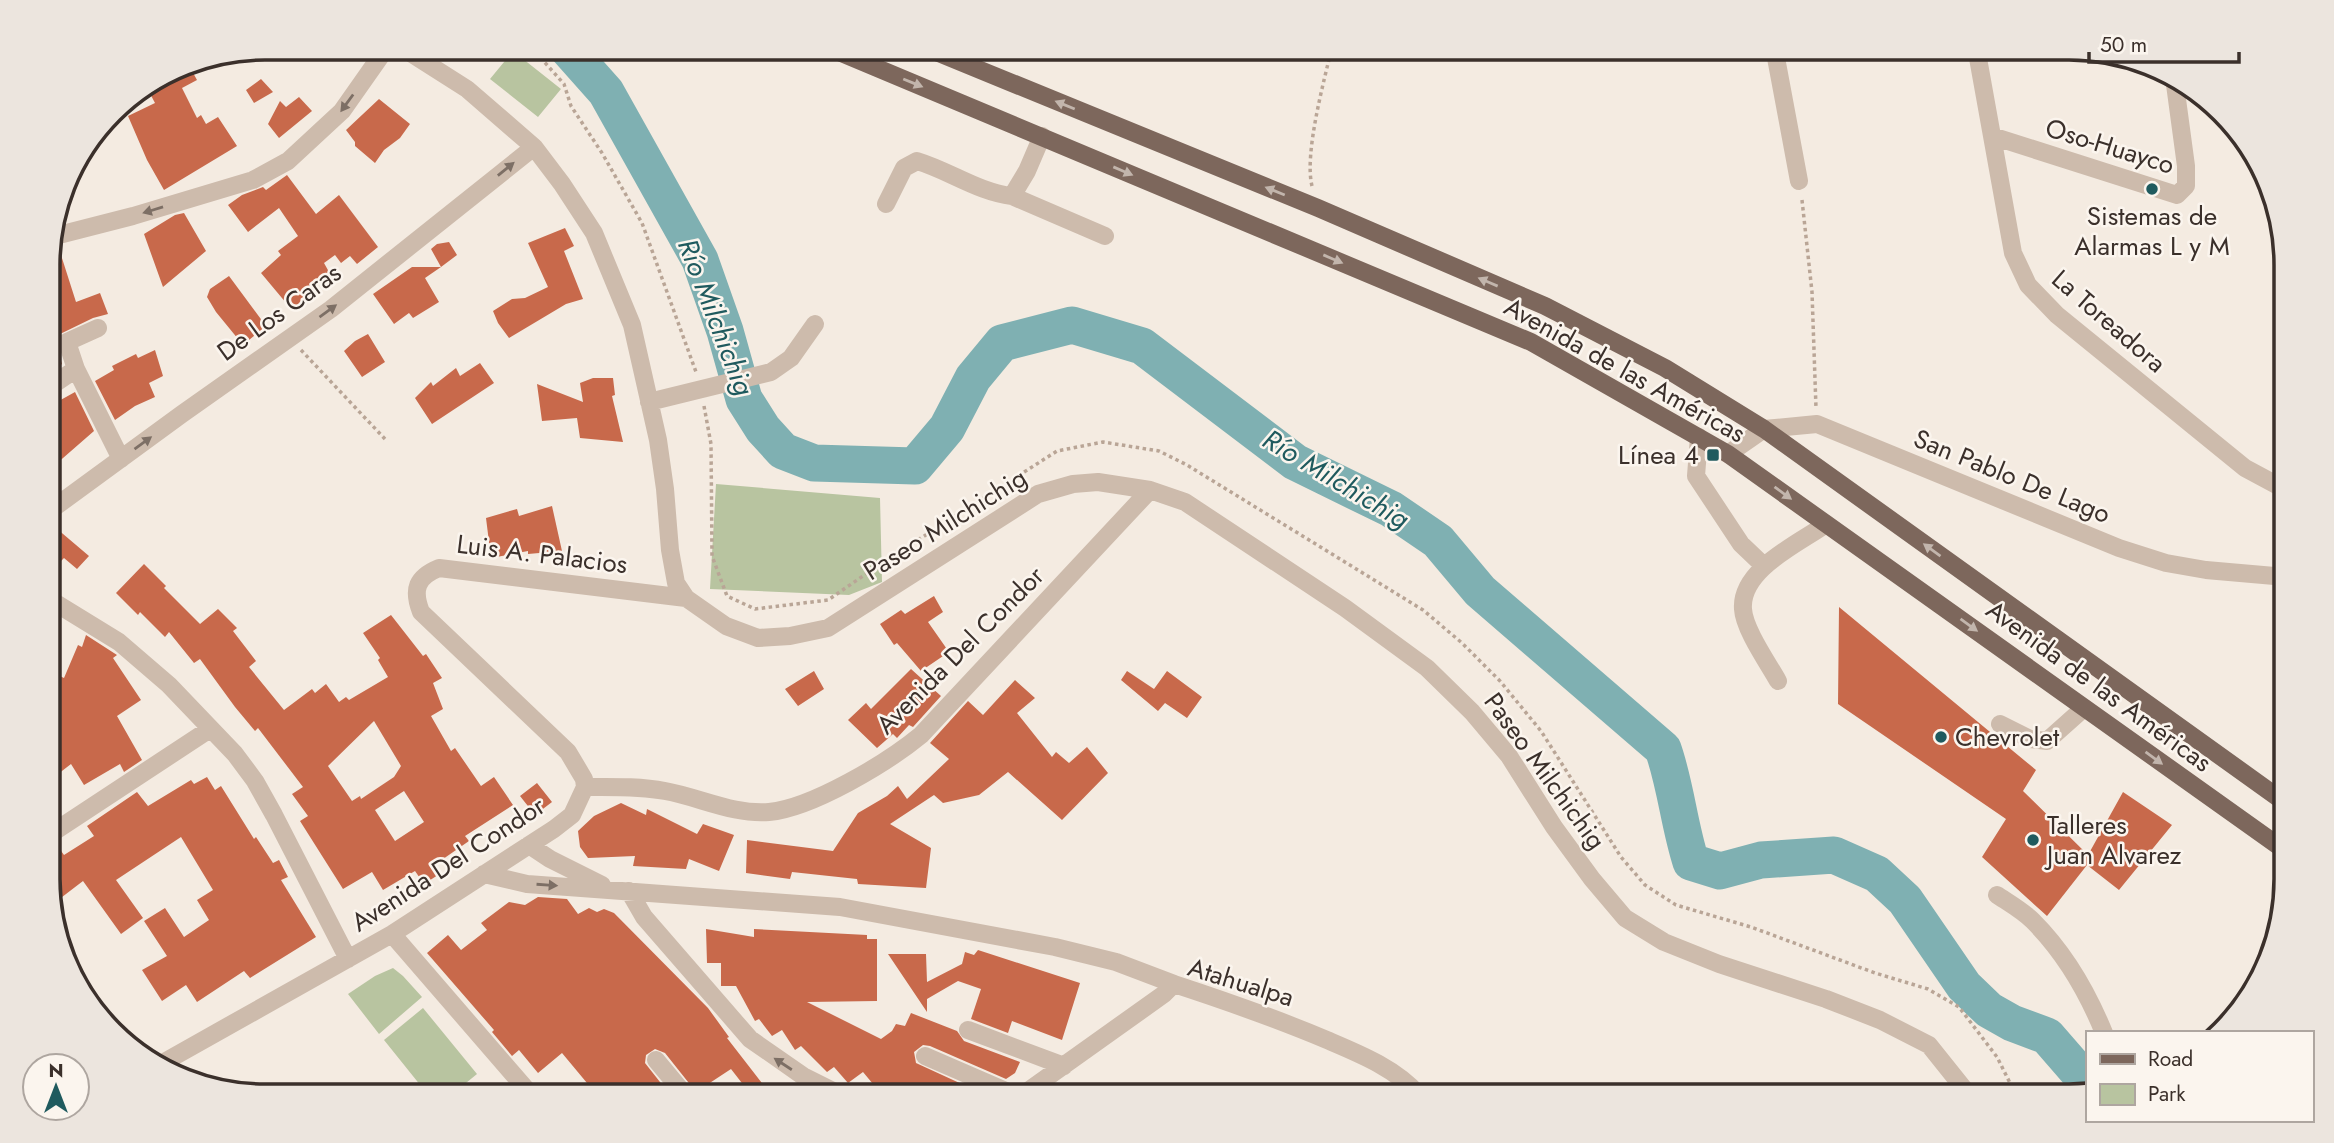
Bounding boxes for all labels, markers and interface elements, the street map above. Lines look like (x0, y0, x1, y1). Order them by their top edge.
scale bar (2089, 21, 2240, 65)
text: 50 m (2100, 30, 2147, 60)
one-way arrow (902, 78, 923, 89)
one-way arrow (341, 94, 355, 112)
one-way arrow (1054, 99, 1075, 110)
street label: Oso-Huayco (2041, 108, 2179, 184)
one-way arrow (497, 162, 515, 177)
one-way arrow (1113, 165, 1134, 176)
marker: Sistemas de Alarmas L y M (2144, 181, 2160, 197)
one-way arrow (1265, 185, 1286, 196)
place label: Sistemas de Alarmas L y M (2074, 197, 2230, 265)
one-way arrow (142, 205, 163, 216)
water label: Río Milchichig (667, 233, 765, 402)
one-way arrow (1322, 253, 1343, 264)
street label: De Los Caras (209, 254, 349, 370)
street label: La Toreadora (2043, 261, 2175, 381)
one-way arrow (1477, 276, 1498, 287)
street label: Avenida de las Américas (1497, 288, 1753, 452)
one-way arrow (319, 304, 337, 318)
water label: Río Milchichig (1255, 419, 1418, 539)
street label: San Pablo De Lago (1908, 419, 2116, 533)
one-way arrow (134, 436, 152, 450)
place label: Línea 4 (1618, 436, 1699, 474)
marker: Línea 4 (1705, 447, 1721, 463)
street label: Paseo Milchichig (856, 459, 1034, 589)
one-way arrow (1774, 486, 1792, 500)
street label: Luis A. Palacios (454, 525, 630, 583)
one-way arrow (1923, 543, 1941, 557)
street label: Avenida Del Condor (867, 557, 1053, 743)
street label: Avenida de las Américas (1978, 591, 2220, 781)
one-way arrow (1960, 618, 1978, 632)
street label: Paseo Milchichig (1475, 685, 1615, 857)
place label: Chevrolet (1955, 718, 2060, 756)
marker: Chevrolet (1933, 729, 1949, 745)
one-way arrow (2145, 750, 2163, 764)
street label: Avenida Del Condor (344, 787, 552, 941)
place label: Talleres Juan Alvarez (2044, 806, 2181, 874)
marker: Talleres Juan Alvarez (2025, 832, 2041, 848)
one-way arrow (537, 880, 559, 891)
street label: Atahualpa (1183, 948, 1299, 1016)
legend (2086, 1031, 2313, 1122)
text: Road (2148, 1044, 2193, 1074)
north arrow (21, 1052, 91, 1122)
text: N (48, 1057, 64, 1084)
one-way arrow (774, 1057, 793, 1070)
text: Park (2148, 1079, 2186, 1109)

